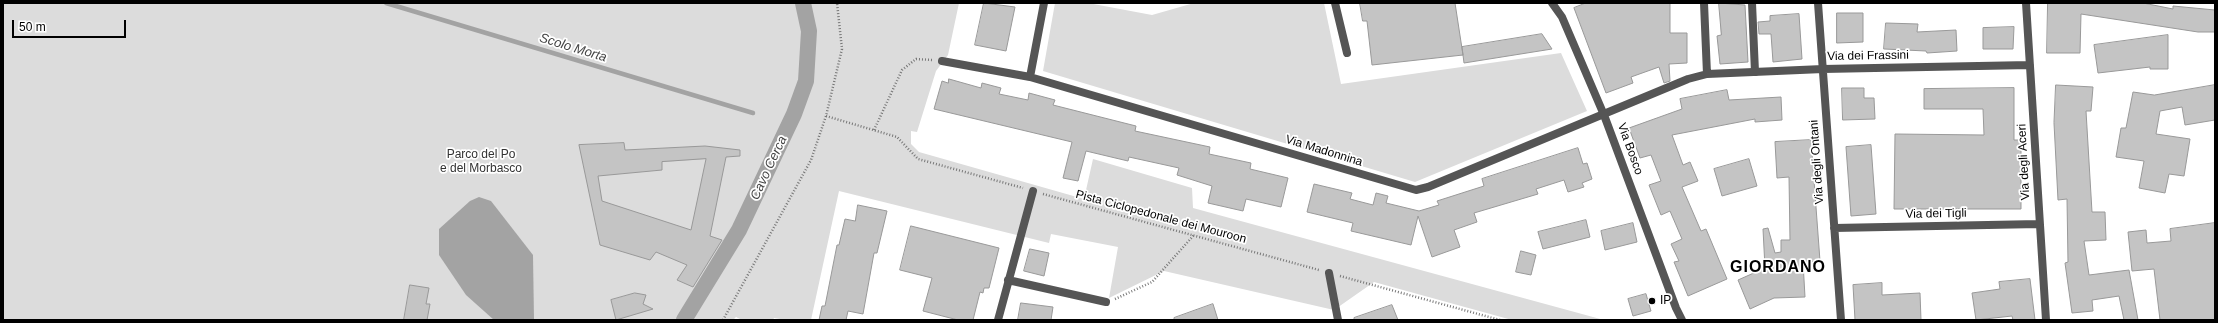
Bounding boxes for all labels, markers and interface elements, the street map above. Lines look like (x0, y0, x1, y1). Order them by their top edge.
scale bar (14, 12, 128, 38)
text: 50 m (19, 20, 46, 34)
water label: Scolo Morta (538, 30, 608, 66)
street label: Via dei Frassini (1827, 48, 1909, 64)
street label: Via degli Ontani (1807, 119, 1827, 205)
street label: Via Bosco (1614, 121, 1646, 177)
street label: Via degli Aceri (2015, 123, 2033, 201)
street label: Via Madonnina (1284, 132, 1364, 170)
water label: Cavo Cerca (747, 134, 791, 202)
park label: Parco del Po e del Morbasco (440, 148, 522, 176)
street label: Pista Ciclopedonale dei Mouroon (1074, 187, 1248, 247)
street label: Via dei Tigli (1905, 206, 1967, 222)
district label: GIORDANO (1730, 258, 1826, 278)
place label: IP (1660, 294, 1671, 308)
marker: IP (1647, 296, 1657, 306)

